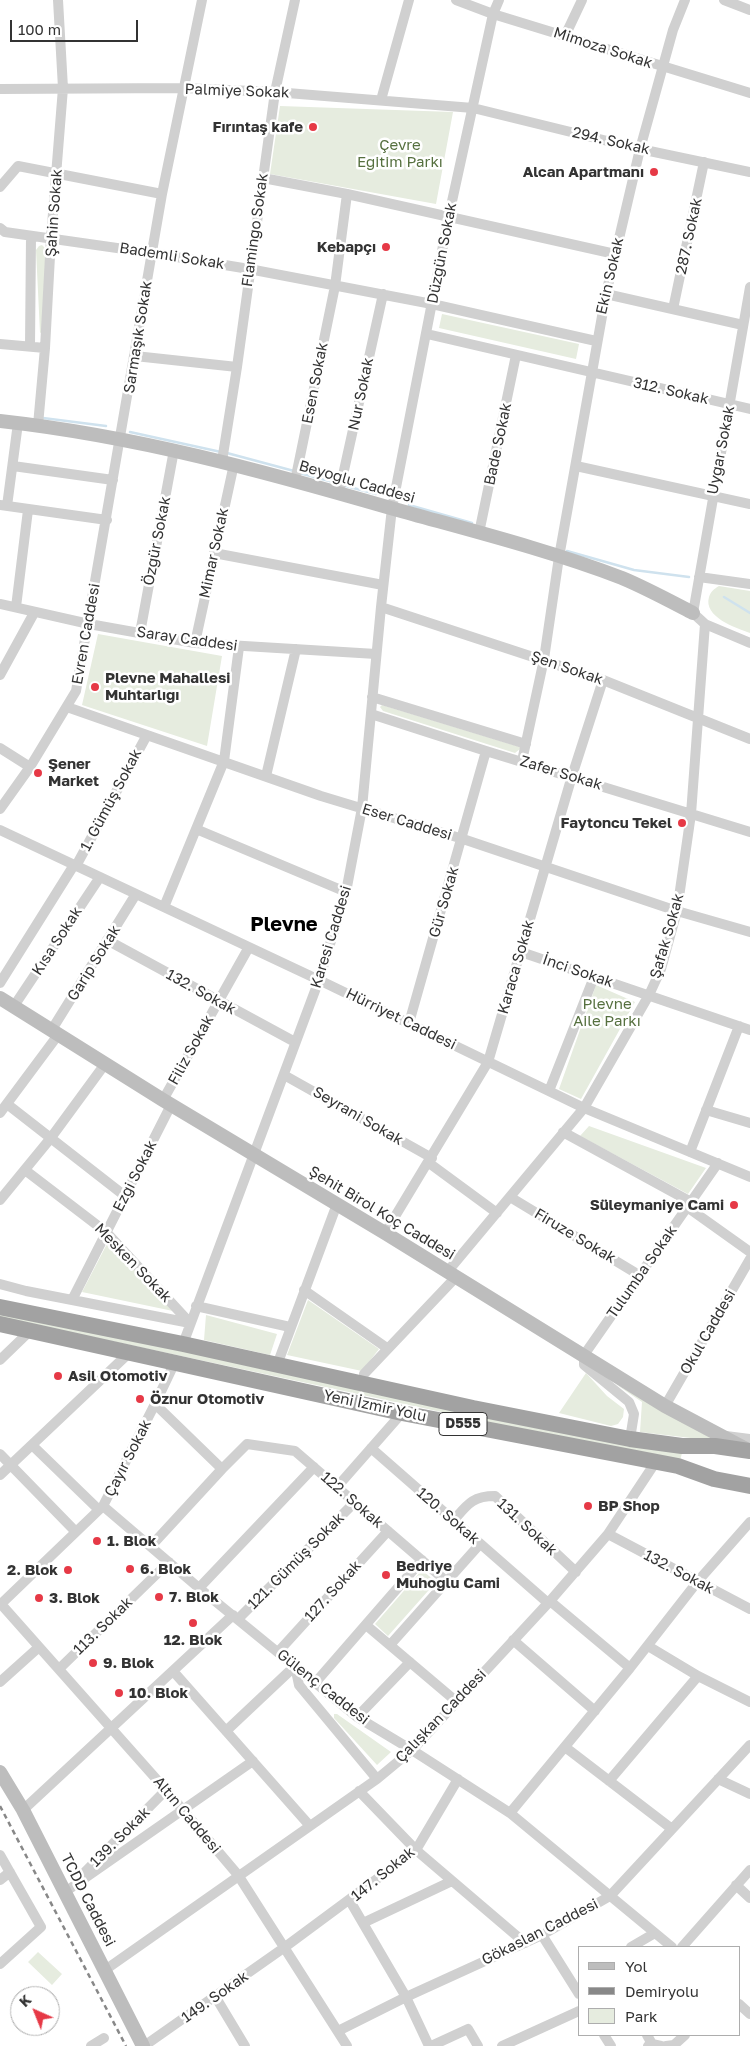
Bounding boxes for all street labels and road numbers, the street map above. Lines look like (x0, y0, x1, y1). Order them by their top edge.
street label: Mimoza Sokak (551, 24, 655, 72)
street label: Palmiye Sokak (184, 80, 290, 102)
street label: 294. Sokak (570, 123, 652, 159)
street label: Şahin Sokak (42, 168, 66, 258)
street label: Flamingo Sokak (238, 172, 272, 288)
street label: 287. Sokak (672, 196, 706, 276)
street label: Düzgün Sokak (423, 201, 461, 305)
street label: Ekin Sokak (592, 236, 628, 316)
street label: Bademli Sokak (118, 239, 226, 273)
street label: Sarmaşık Sokak (120, 279, 156, 395)
street label: Esen Sokak (298, 341, 332, 425)
street label: Nur Sokak (345, 356, 377, 432)
street label: 312. Sokak (632, 374, 710, 408)
street label: Bade Sokak (480, 401, 516, 487)
street label: Uygar Sokak (704, 404, 738, 496)
street label: Beyoğlu Caddesi (297, 457, 417, 507)
street label: Özgür Sokak (140, 495, 174, 587)
street label: Mimar Sokak (196, 506, 232, 600)
street label: Evren Caddesi (68, 582, 104, 686)
street label: Saray Caddesi (135, 623, 239, 655)
street label: Şen Sokak (529, 647, 605, 689)
street label: 1. Gümüş Sokak (77, 746, 145, 854)
street label: Zafer Sokak (518, 752, 604, 794)
street label: Eser Caddesi (360, 800, 454, 844)
street label: Gür Sokak (425, 864, 463, 940)
street label: Karesi Caddesi (307, 883, 355, 991)
street label: Şafak Sokak (646, 891, 688, 981)
street label: Kısa Sokak (28, 903, 86, 979)
street label: Karaca Sokak (494, 918, 538, 1016)
street label: Garip Sokak (64, 922, 124, 1004)
street label: İnci Sokak (540, 950, 616, 992)
street label: 132. Sokak (163, 965, 239, 1019)
street label: Hürriyet Caddesi (343, 984, 459, 1054)
street label: Filiz Sokak (164, 1012, 218, 1088)
street label: Seyrani Sokak (310, 1083, 406, 1149)
street label: Ezgi Sokak (109, 1137, 161, 1215)
street label: Şehit Birol Koç Caddesi (306, 1162, 458, 1264)
street label: Firuze Sokak (531, 1205, 619, 1267)
street label: Mesken Sokak (91, 1220, 175, 1306)
street label: Tulumba Sokak (603, 1222, 681, 1322)
street label: Okul Caddesi (676, 1286, 740, 1378)
street label: Yeni İzmir Yolu (322, 1386, 428, 1426)
road number: D555 (439, 1412, 487, 1436)
street label: Çayır Sokak (101, 1416, 155, 1500)
street label: 122. Sokak (317, 1468, 387, 1532)
street label: 120. Sokak (413, 1484, 483, 1548)
street label: 131. Sokak (493, 1495, 561, 1559)
street label: 121. Gümüş Sokak (244, 1509, 348, 1613)
street label: 132. Sokak (641, 1546, 717, 1598)
street label: 127. Sokak (301, 1557, 365, 1625)
street label: 113. Sokak (70, 1593, 136, 1659)
street label: Gülenç Caddesi (273, 1645, 373, 1729)
street label: Çalışkan Caddesi (392, 1666, 490, 1766)
street label: Altın Caddesi (150, 1773, 224, 1857)
street label: 139. Sokak (86, 1803, 154, 1871)
street label: 147. Sokak (348, 1843, 418, 1905)
street label: TCDD Caddesi (57, 1851, 119, 1949)
street label: Gökaslan Caddesi (479, 1895, 601, 1969)
street label: 149. Sokak (178, 1967, 252, 2027)

